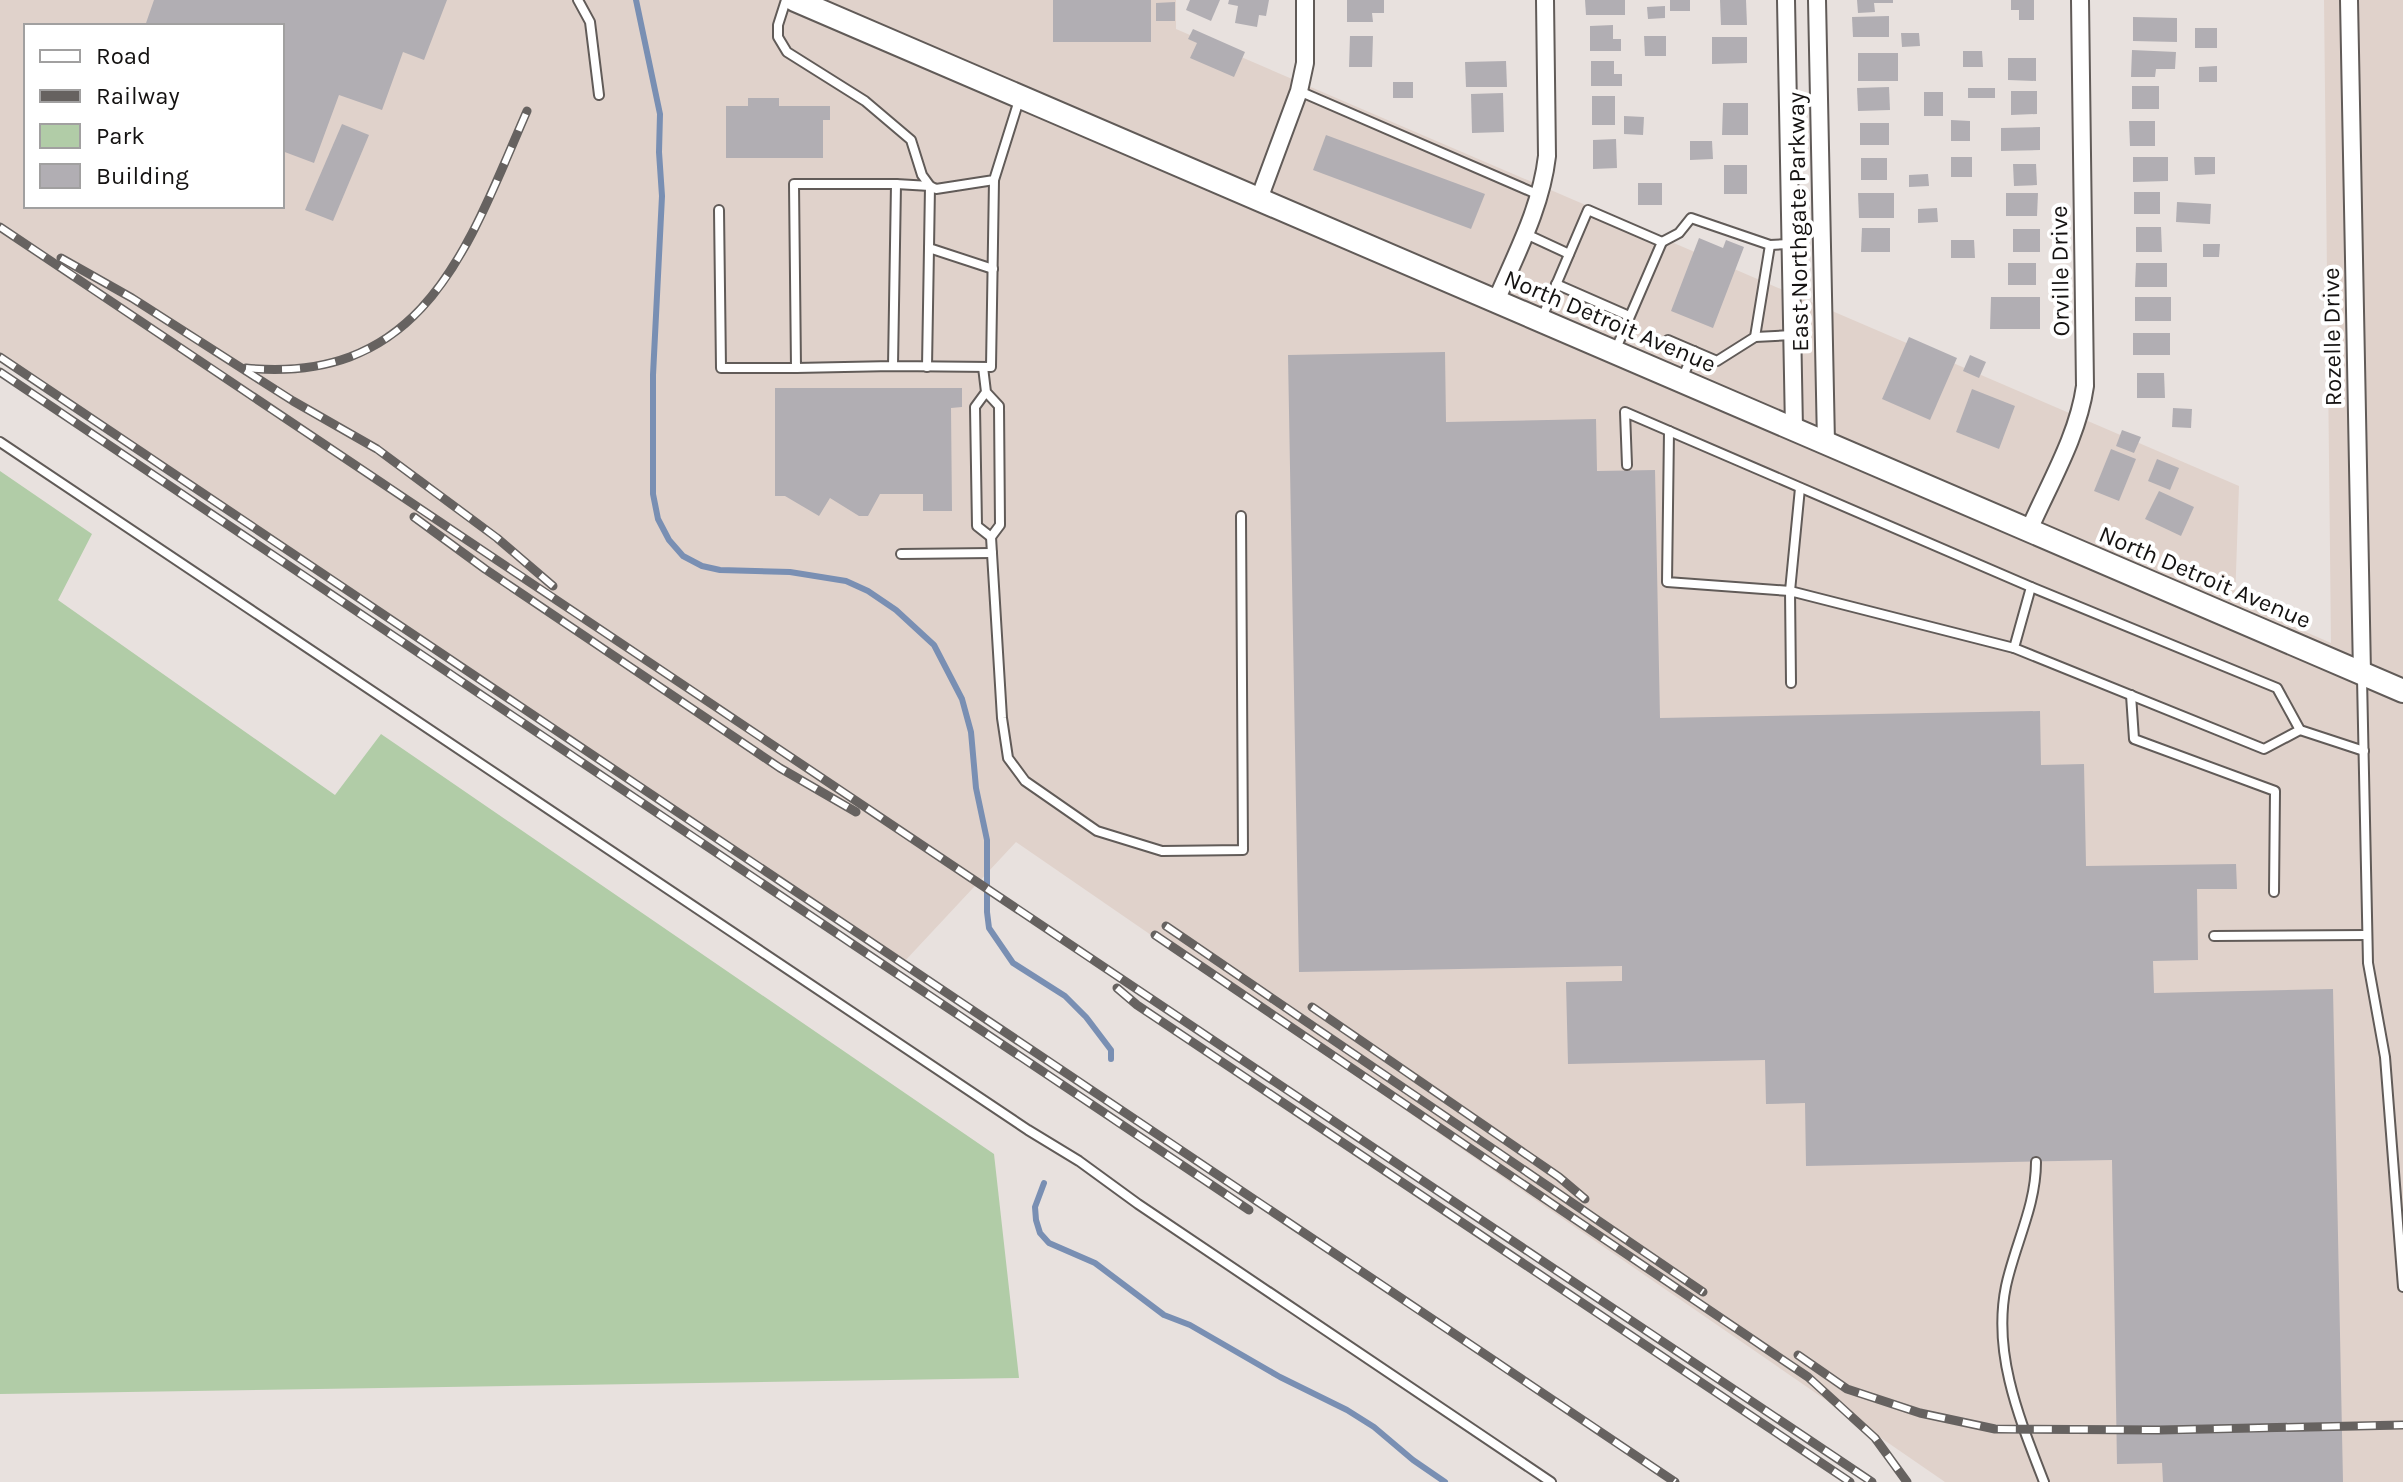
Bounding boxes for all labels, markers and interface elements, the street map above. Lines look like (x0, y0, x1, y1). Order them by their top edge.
legend (24, 24, 284, 208)
text: Road (96, 42, 151, 70)
text: Railway (96, 82, 180, 110)
street label: East Northgate Parkway (1782, 92, 1814, 352)
text: Park (96, 122, 145, 150)
text: Building (96, 162, 189, 190)
street label: Orville Drive (2045, 205, 2075, 337)
street label: North Detroit Avenue (1500, 264, 1720, 378)
street label: Rozelle Drive (2317, 267, 2347, 407)
street label: North Detroit Avenue (2095, 520, 2315, 634)

